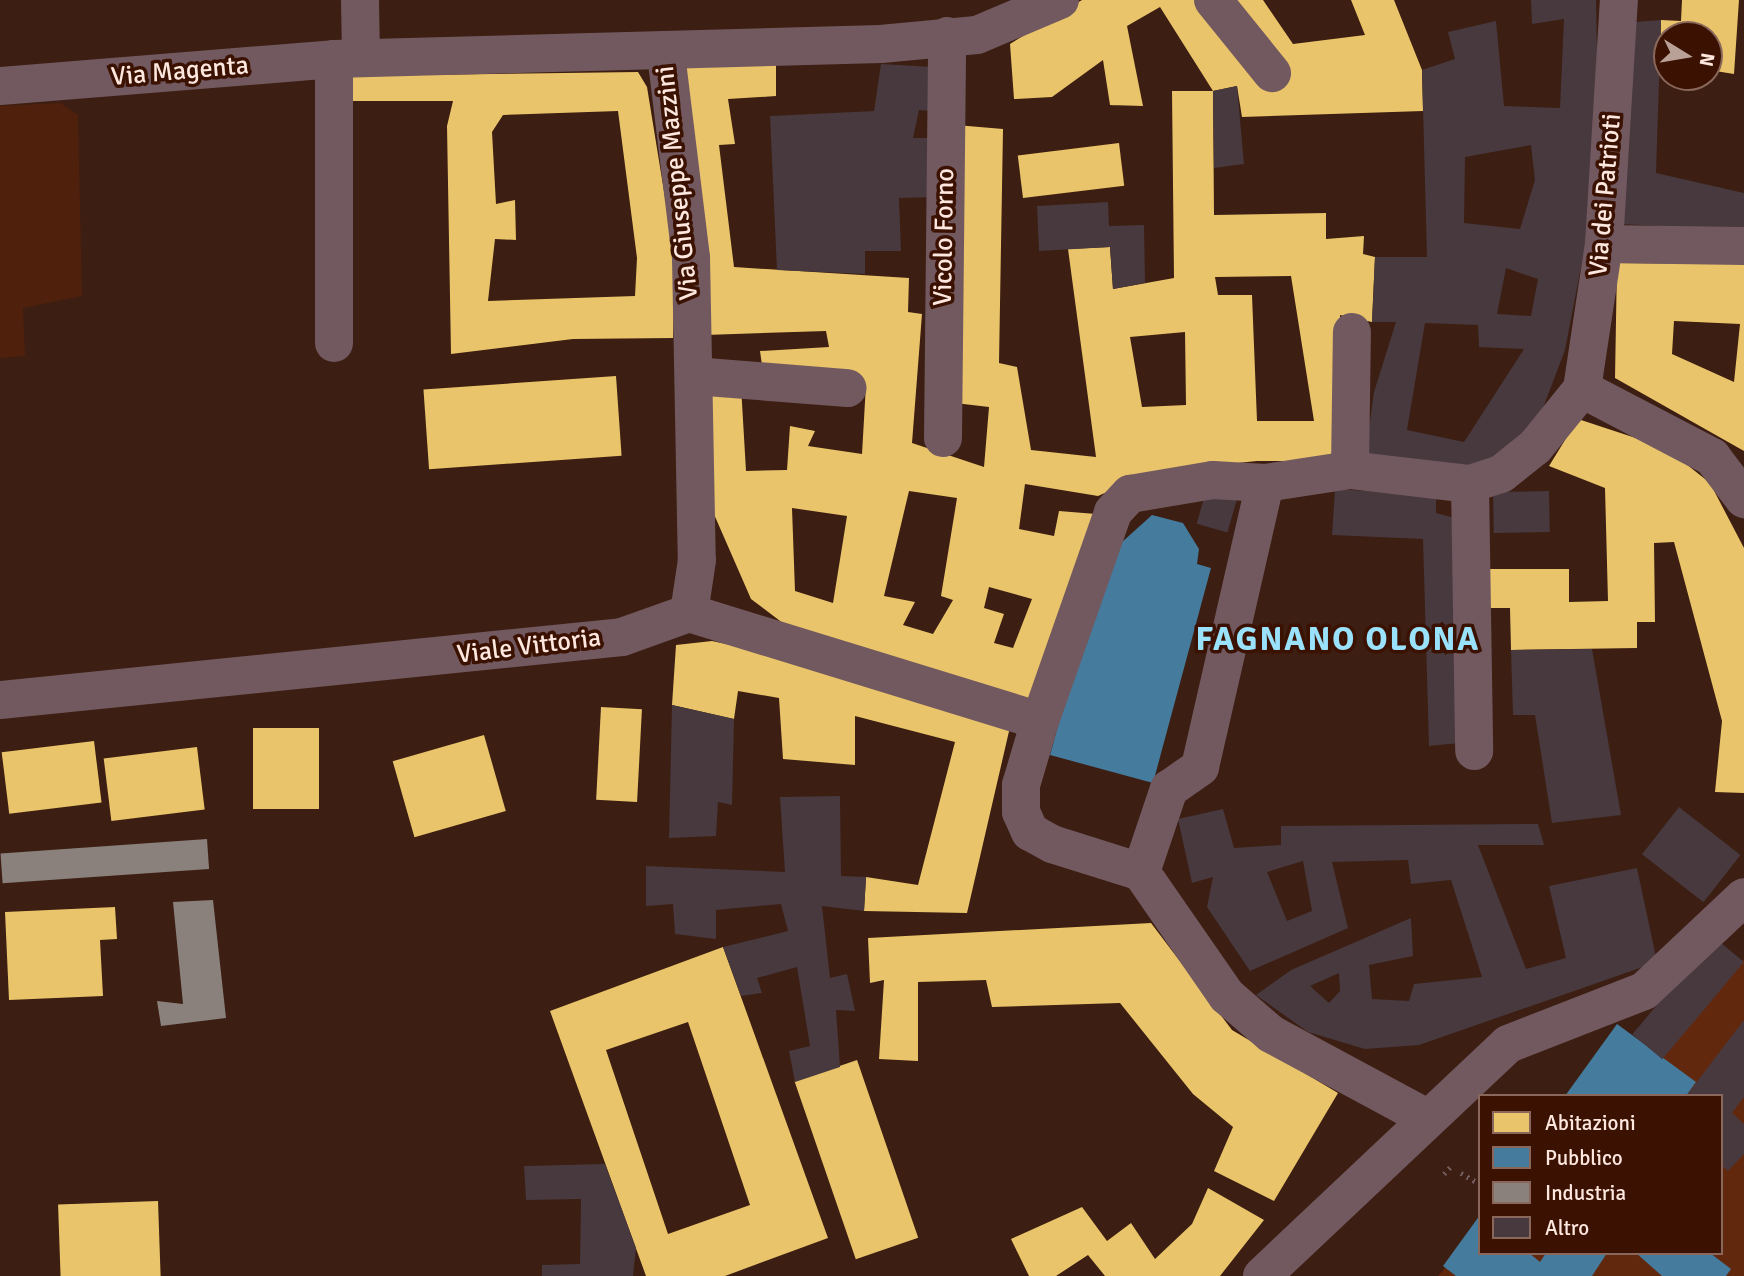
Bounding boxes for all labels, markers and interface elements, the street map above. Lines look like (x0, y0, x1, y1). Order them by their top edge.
north arrow (1653, 21, 1723, 91)
street label: Via Magenta (110, 50, 250, 94)
text: N (1694, 51, 1720, 68)
street label: Via Giuseppe Mazzini (650, 64, 706, 302)
street label: Via dei Patrioti (1583, 112, 1629, 278)
street label: Vicolo Forno (928, 168, 962, 306)
district label: FAGNANO OLONA (1197, 620, 1479, 660)
street label: Viale Vittoria (455, 623, 603, 671)
legend (1478, 1094, 1723, 1255)
text: Abitazioni (1545, 1110, 1636, 1136)
text: Pubblico (1545, 1145, 1623, 1171)
text: Industria (1545, 1180, 1626, 1206)
text: Altro (1545, 1215, 1589, 1241)

